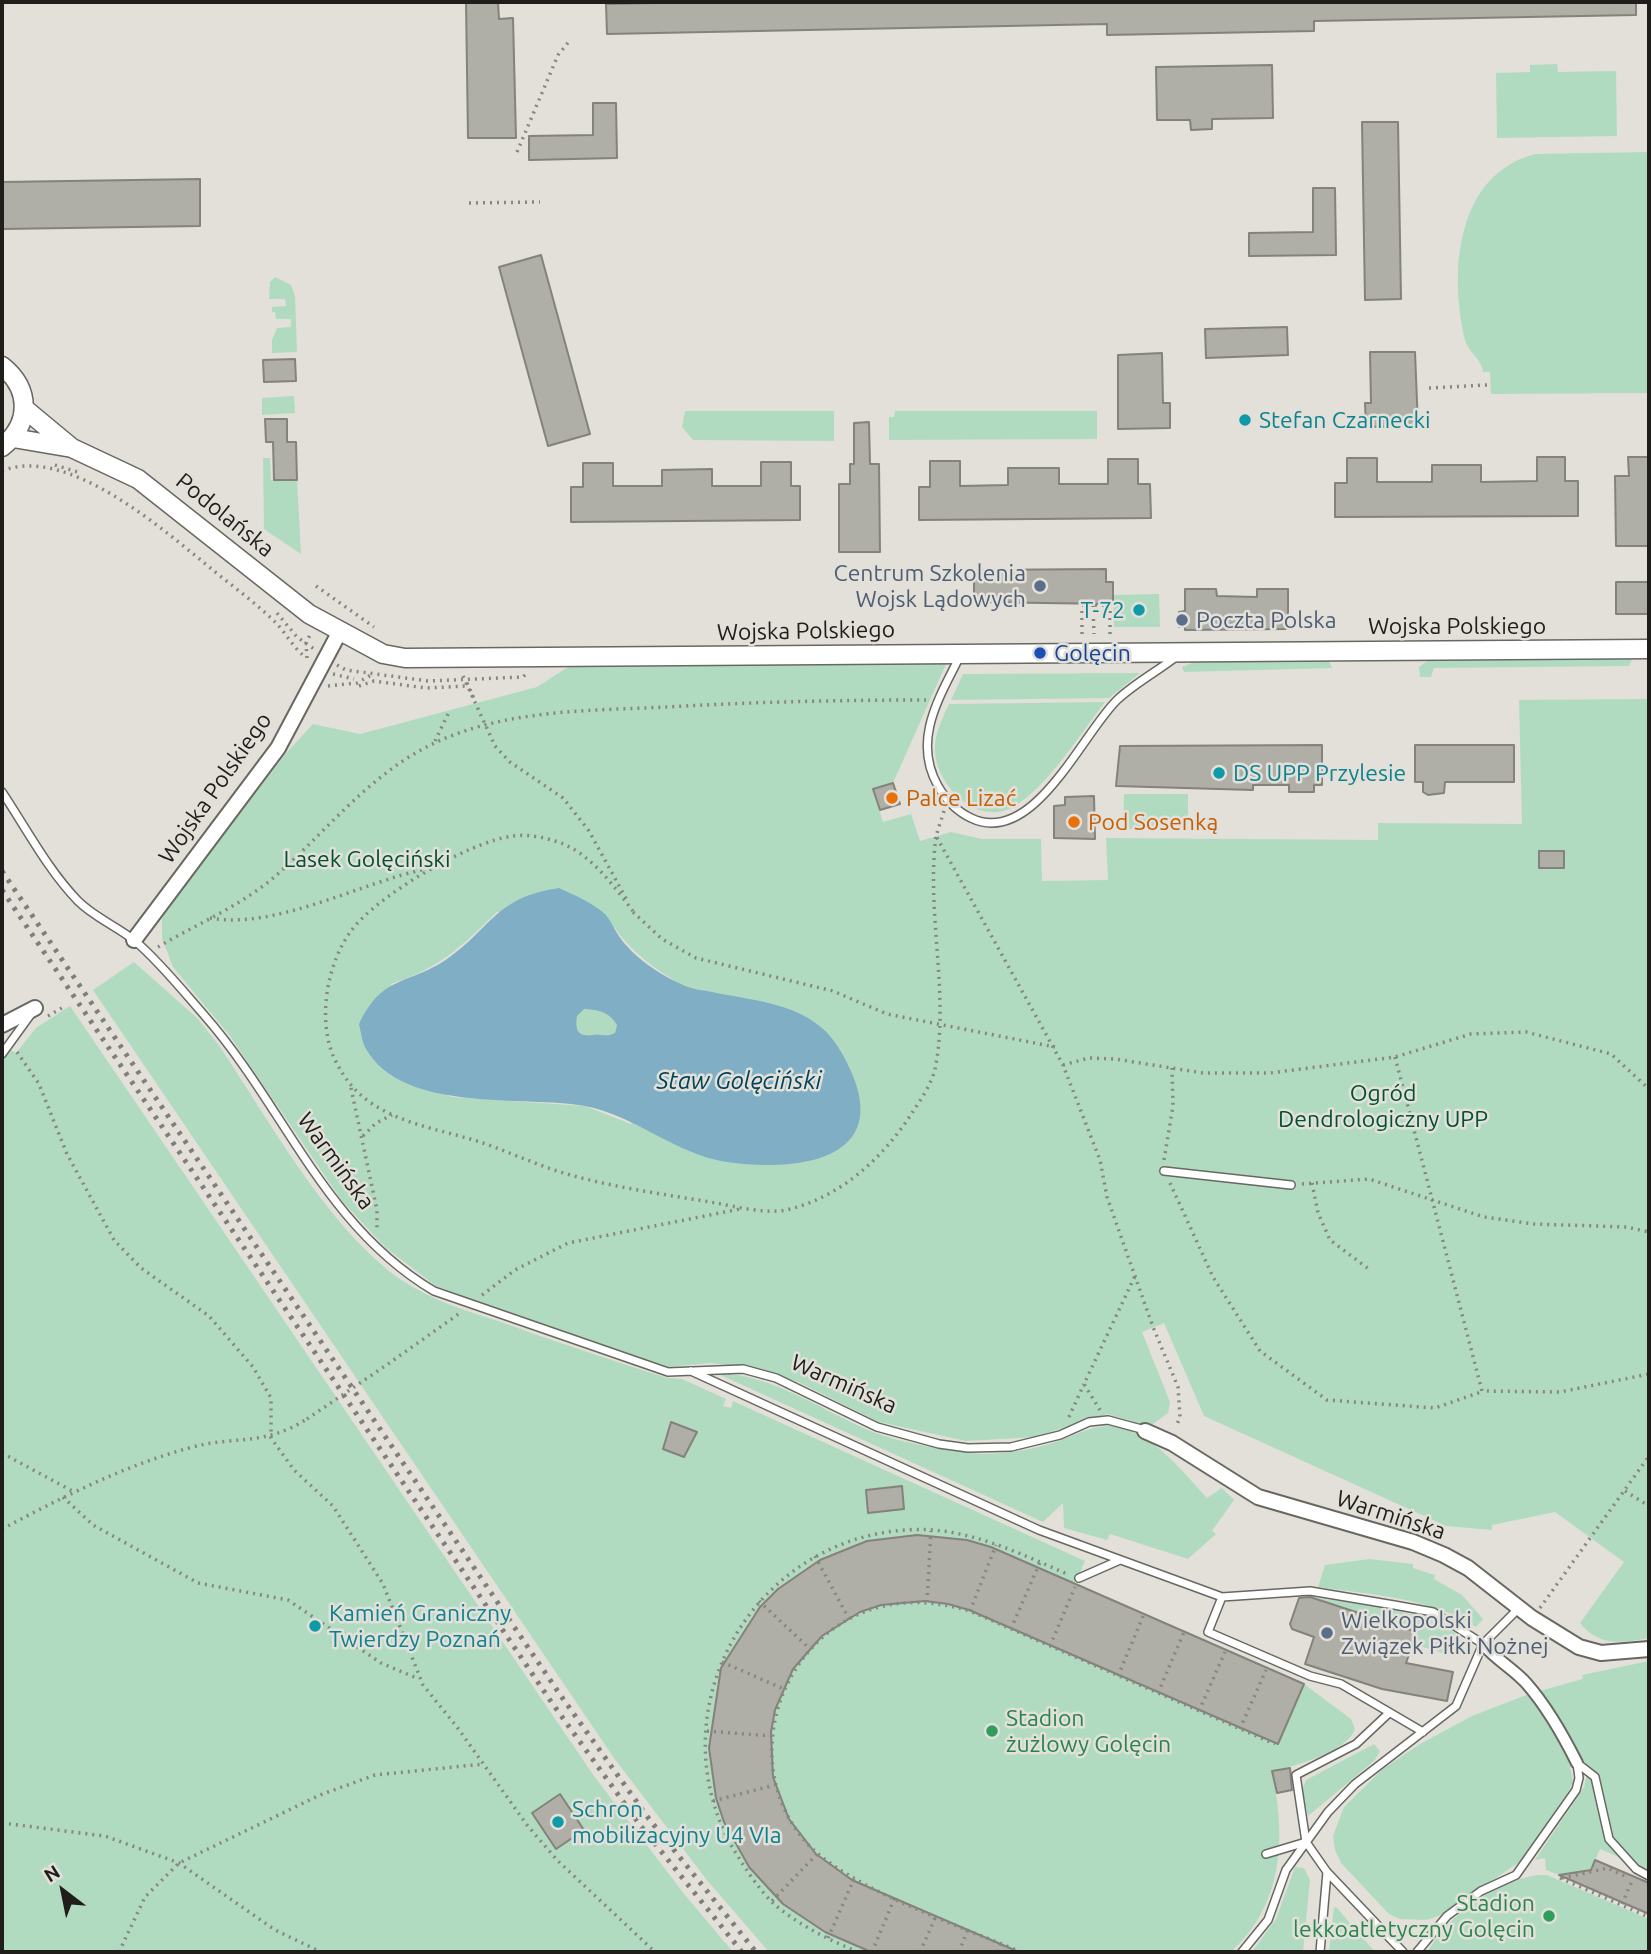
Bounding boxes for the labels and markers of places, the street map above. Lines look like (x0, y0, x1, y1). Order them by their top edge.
place label: Stefan Czarnecki (1259, 406, 1431, 434)
marker: Stefan Czarnecki (1237, 412, 1253, 428)
place label: Centrum Szkolenia Wojsk Lądowych (834, 559, 1026, 613)
marker: Centrum Szkolenia Wojsk Lądowych (1032, 578, 1048, 594)
place label: T-72 (1081, 596, 1125, 624)
marker: T-72 (1131, 602, 1147, 618)
place label: Poczta Polska (1196, 606, 1337, 634)
marker: Poczta Polska (1174, 612, 1190, 628)
place label: Golęcin (1054, 639, 1131, 667)
marker: Golęcin (1032, 645, 1048, 661)
place label: DS UPP Przylesie (1233, 759, 1406, 787)
marker: DS UPP Przylesie (1211, 765, 1227, 781)
place label: Palce Lizać (906, 784, 1016, 812)
marker: Palce Lizać (884, 790, 900, 806)
place label: Pod Sosenką (1088, 808, 1218, 836)
marker: Pod Sosenką (1066, 814, 1082, 830)
place label: Kamień Graniczny Twierdzy Poznań (329, 1599, 511, 1653)
place label: Wielkopolski Związek Piłki Nożnej (1341, 1606, 1549, 1660)
marker: Kamień Graniczny Twierdzy Poznań (307, 1618, 323, 1634)
marker: Wielkopolski Związek Piłki Nożnej (1319, 1625, 1335, 1641)
place label: Stadion żużlowy Golęcin (1006, 1704, 1171, 1758)
marker: Stadion żużlowy Golęcin (984, 1723, 1000, 1739)
place label: Schron mobilizacyjny U4 VIa (572, 1795, 782, 1849)
marker: Schron mobilizacyjny U4 VIa (550, 1814, 566, 1830)
place label: Stadion lekkoatletyczny Golęcin (1293, 1889, 1535, 1943)
marker: Stadion lekkoatletyczny Golęcin (1541, 1908, 1557, 1924)

